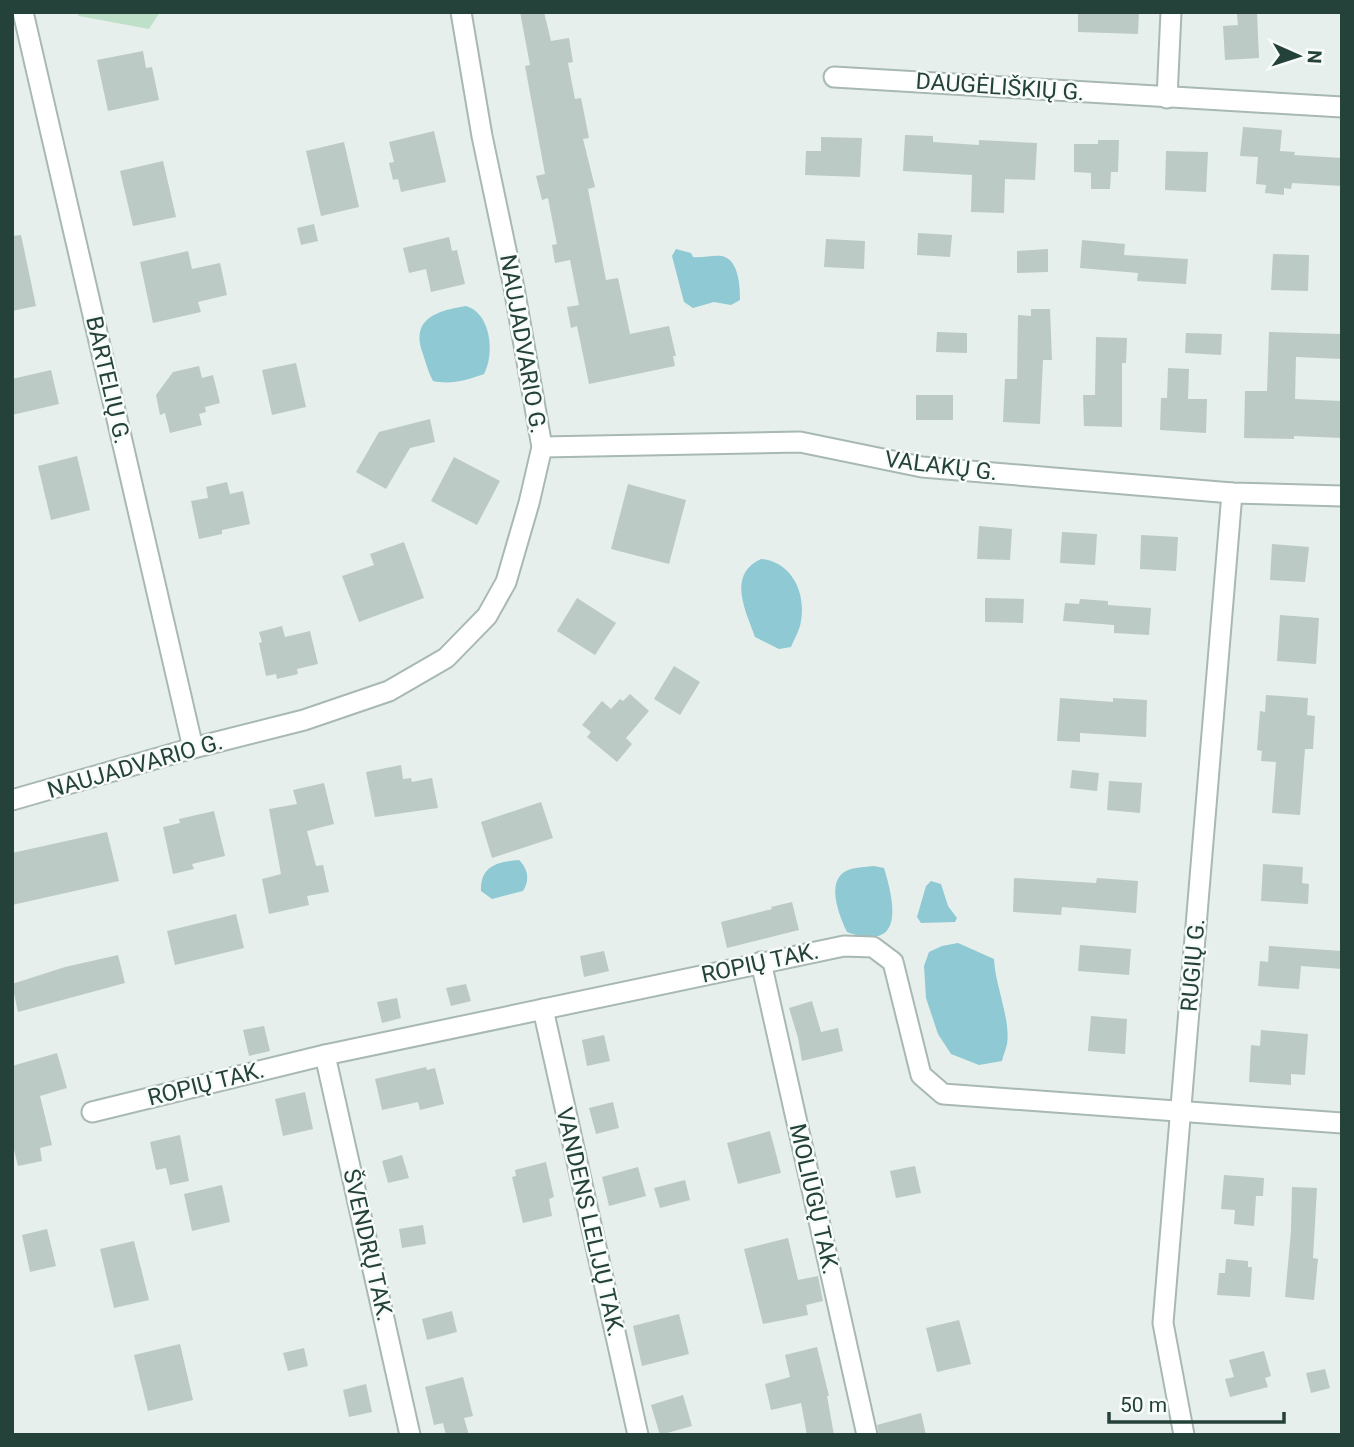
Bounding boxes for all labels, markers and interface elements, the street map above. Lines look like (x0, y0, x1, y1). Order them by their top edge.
north arrow (1263, 21, 1333, 91)
text: N (1303, 50, 1326, 64)
street label: DAUGĖLIŠKIŲ G. (915, 67, 1085, 106)
street label: NAUJADVARIO G. (494, 252, 552, 436)
street label: BARTELIŲ G. (80, 313, 136, 447)
street label: VALAKŲ G. (883, 446, 999, 486)
street label: NAUJADVARIO G. (44, 728, 226, 804)
street label: RUGIŲ G. (1175, 917, 1211, 1013)
street label: ROPIŲ TAK. (699, 937, 821, 989)
street label: ROPIŲ TAK. (145, 1056, 267, 1112)
street label: VANDENS LELIJŲ TAK. (550, 1105, 630, 1339)
street label: MOLIŪGŲ TAK. (784, 1121, 844, 1277)
street label: ŠVENDRŲ TAK. (337, 1166, 400, 1324)
scale bar (1109, 1380, 1284, 1424)
text: 50 m (1120, 1393, 1167, 1417)

